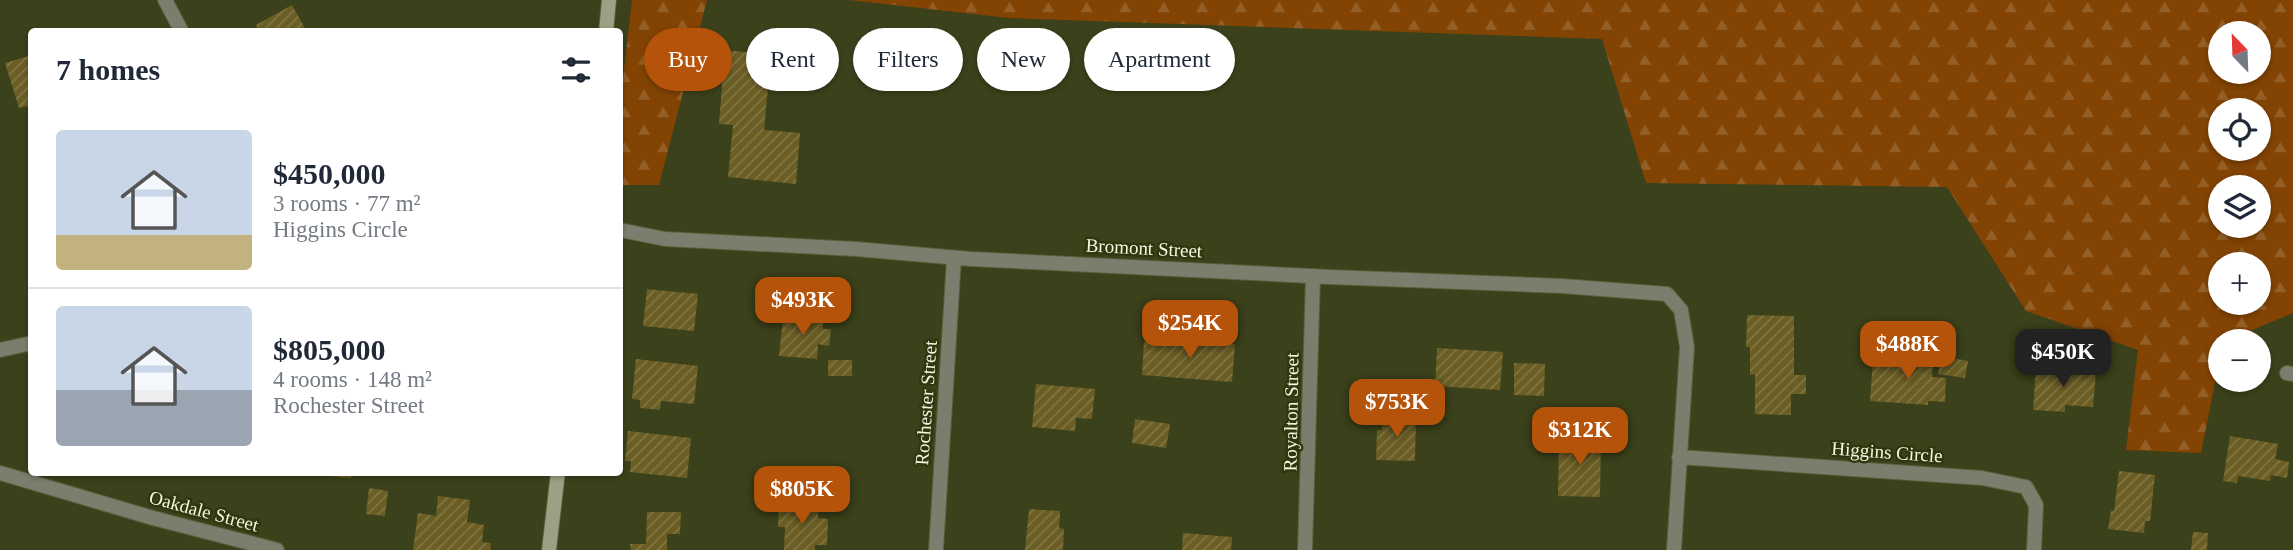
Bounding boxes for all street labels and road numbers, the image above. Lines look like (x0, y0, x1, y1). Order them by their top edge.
street label: Bromont Street (1085, 234, 1203, 262)
street label: Rochester Street (911, 339, 941, 466)
street label: Royalton Street (1279, 352, 1303, 472)
street label: Higgins Circle (1831, 438, 1943, 466)
street label: Oakdale Street (147, 486, 262, 536)

